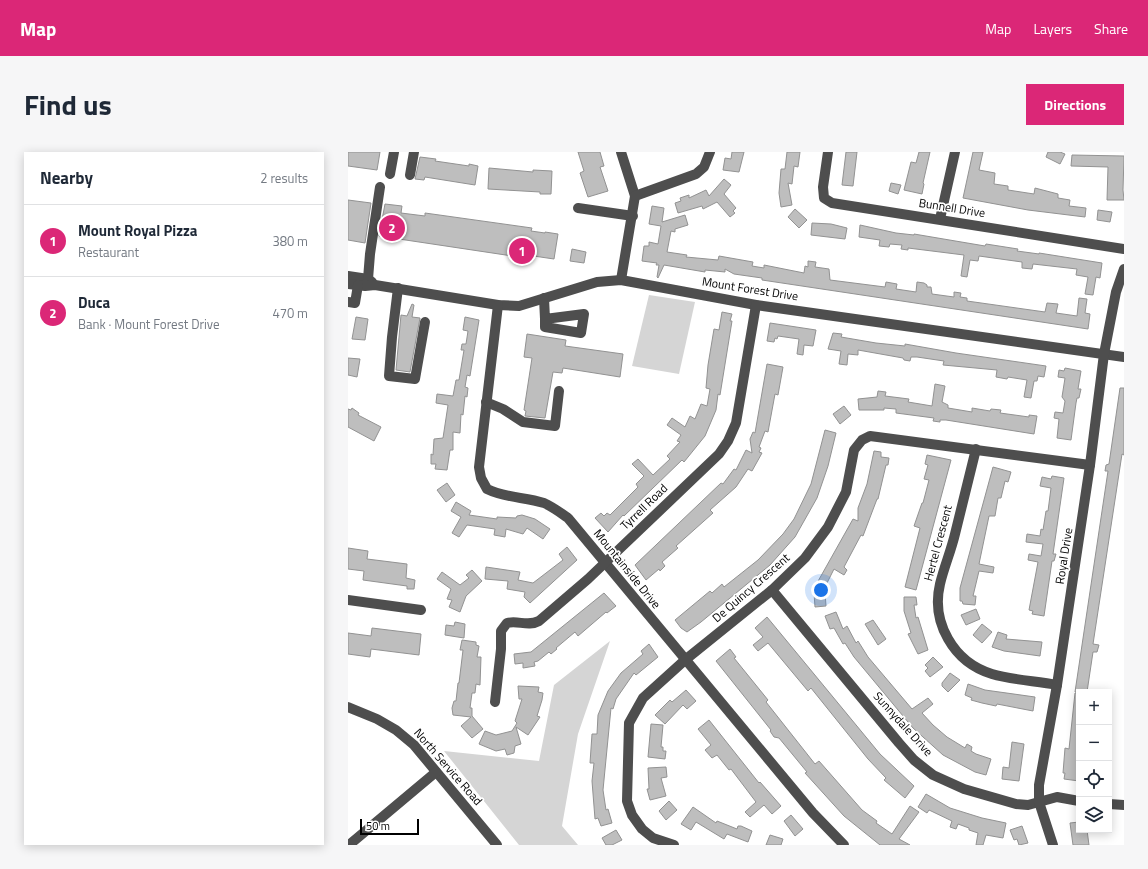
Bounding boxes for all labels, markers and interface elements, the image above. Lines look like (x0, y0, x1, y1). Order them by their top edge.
text: Map (20, 14, 56, 43)
text: Map (985, 18, 1011, 39)
text: Layers (1033, 18, 1072, 39)
text: Share (1094, 18, 1128, 39)
text: Find us (24, 83, 112, 126)
button: Directions (1026, 84, 1124, 125)
text: Nearby (40, 165, 93, 191)
text: 2 results (260, 168, 308, 188)
street label: Bunnell Drive (917, 193, 987, 222)
pin: 2 (379, 213, 405, 243)
text: Mount Royal Pizza (78, 219, 198, 242)
text: 1 (49, 231, 57, 251)
text: 380 m (272, 231, 308, 251)
pin: 1 (509, 236, 535, 266)
text: Restaurant (78, 242, 139, 262)
street label: Mount Forest Drive (701, 272, 800, 305)
text: Duca (78, 291, 110, 314)
text: 2 (49, 303, 57, 323)
text: 470 m (272, 303, 308, 323)
text: Bank · Mount Forest Drive (78, 314, 220, 334)
street label: Tyrrell Road (616, 479, 672, 534)
street label: Hertel Crescent (918, 502, 957, 583)
street label: Mountainside Drive (589, 525, 666, 613)
street label: Royal Drive (1050, 526, 1077, 585)
street label: De Quincy Crescent (708, 548, 794, 627)
your location (811, 580, 831, 600)
street label: Sunnydale Drive (869, 687, 938, 760)
map controls (1076, 689, 1112, 833)
button: + (1076, 689, 1112, 725)
street label: North Service Road (409, 724, 487, 809)
button: − (1076, 725, 1112, 761)
button: locate (1076, 761, 1112, 797)
button: layers (1076, 797, 1112, 833)
scale bar (360, 817, 419, 836)
text: 50 m (366, 818, 390, 834)

